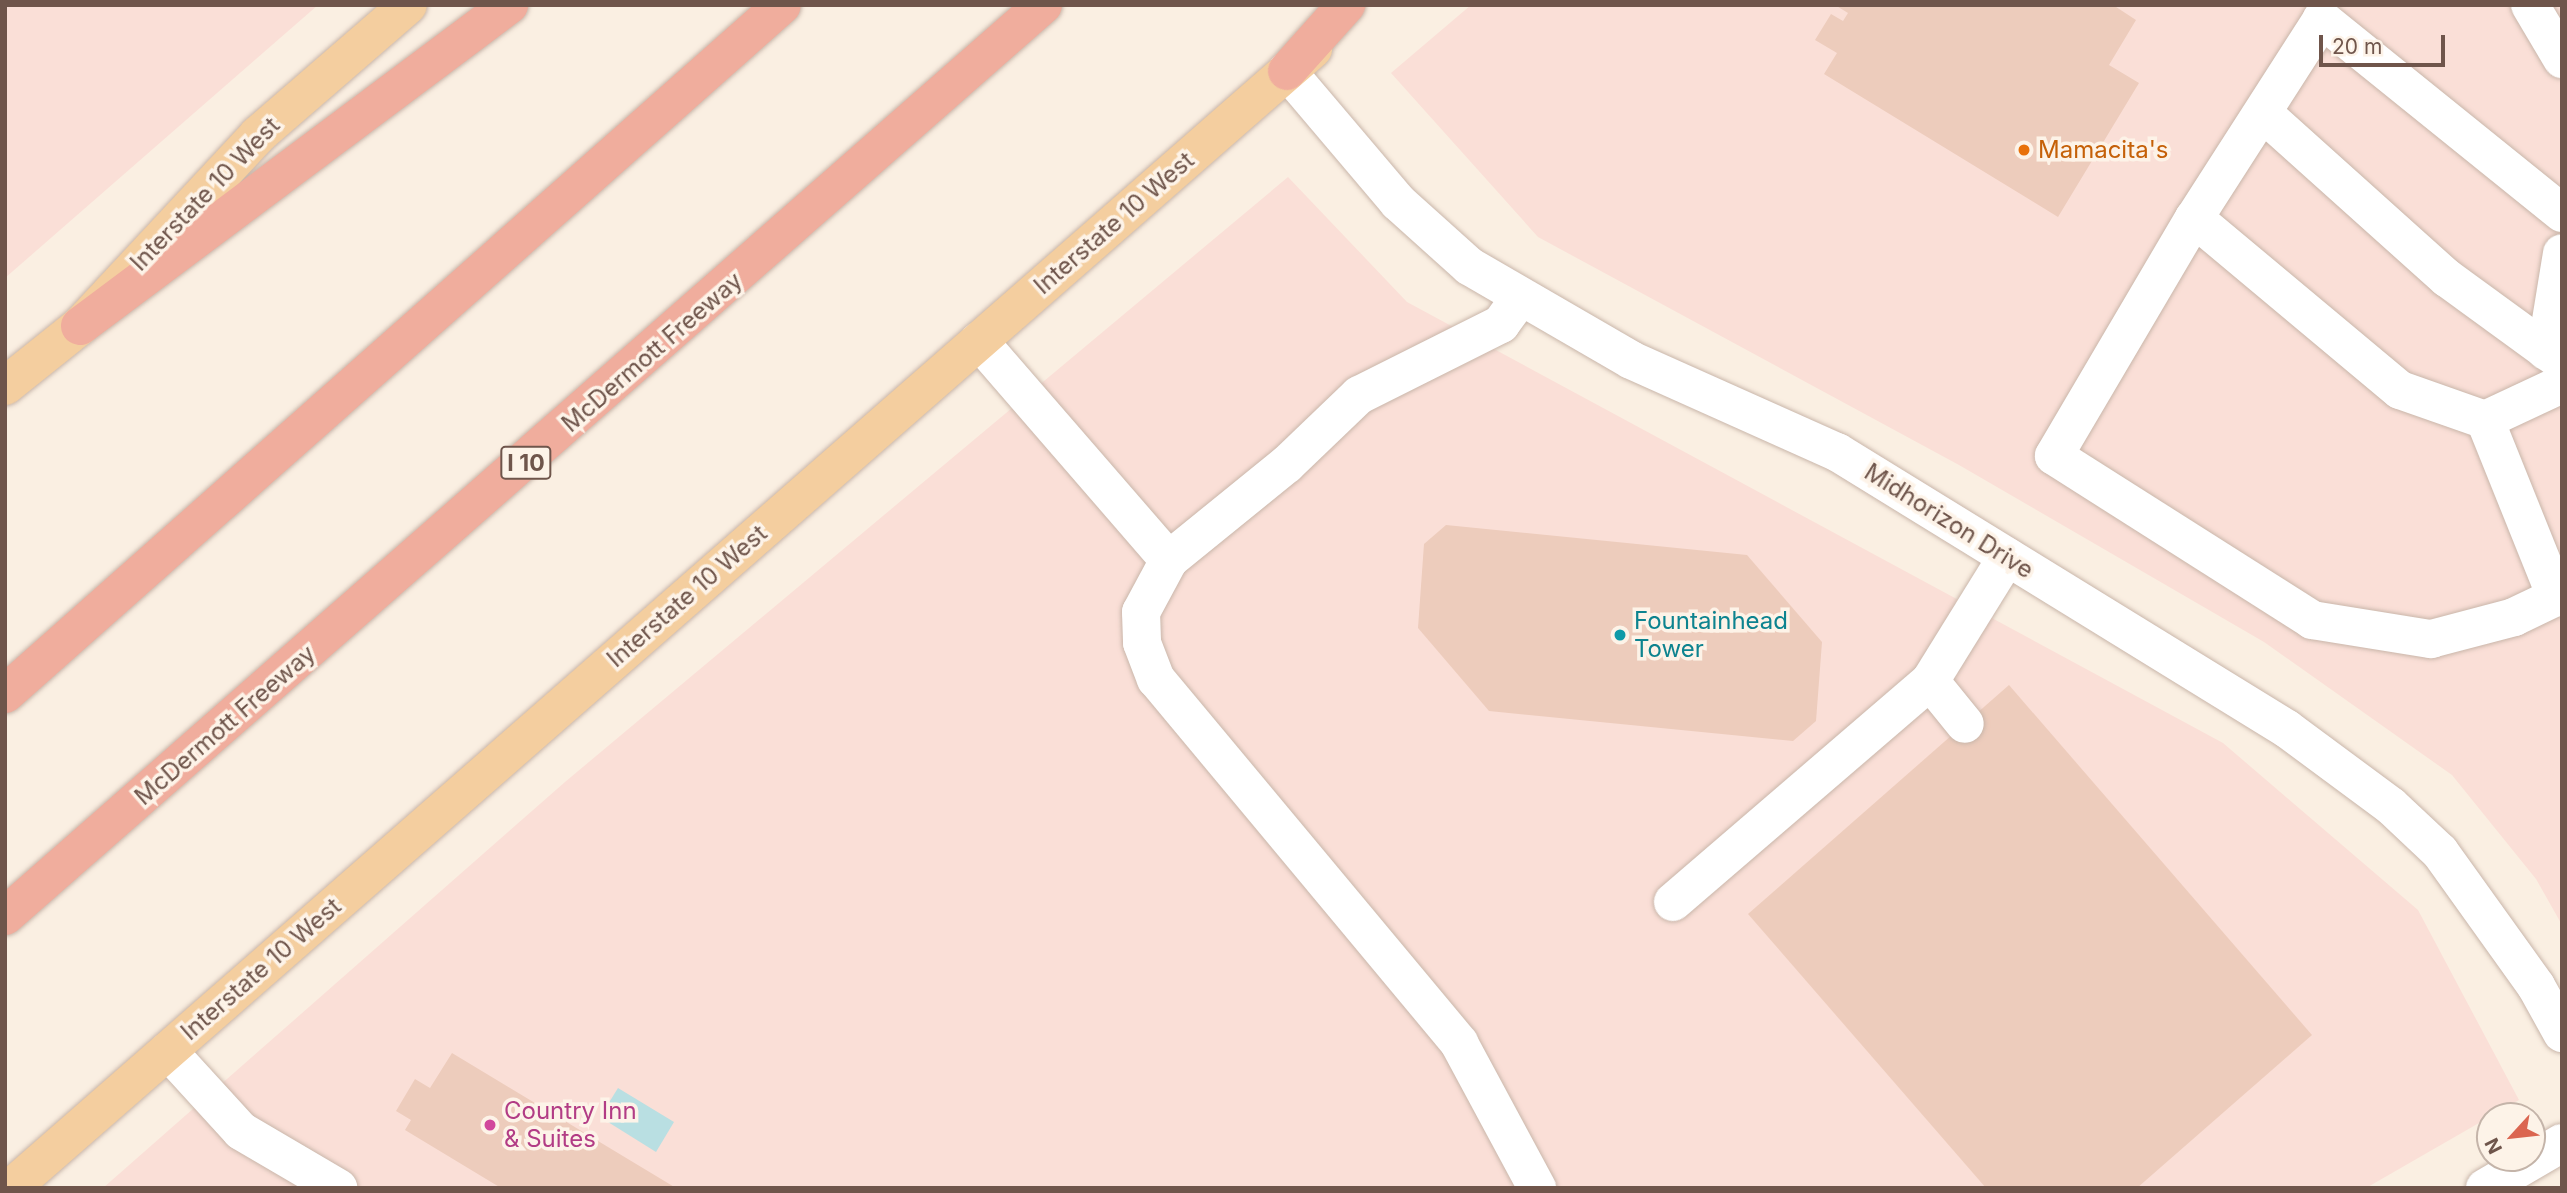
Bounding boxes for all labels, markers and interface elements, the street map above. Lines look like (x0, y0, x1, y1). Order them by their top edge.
scale bar (2322, 21, 2448, 65)
text: 20 m (2332, 34, 2382, 59)
street label: Interstate 10 West (124, 111, 286, 277)
place label: Mamacita's (2038, 136, 2168, 164)
marker: Mamacita's (2016, 142, 2032, 158)
street label: Interstate 10 West (1028, 146, 1200, 300)
street label: McDermott Freeway (556, 266, 748, 438)
road number: I 10 (500, 444, 552, 482)
street label: Midhorizon Drive (1859, 457, 2039, 585)
street label: Interstate 10 West (601, 519, 773, 673)
place label: Fountainhead Tower (1634, 607, 1788, 663)
marker: Fountainhead Tower (1612, 627, 1628, 643)
street label: McDermott Freeway (129, 639, 321, 811)
street label: Interstate 10 West (175, 892, 347, 1046)
place label: Country Inn & Suites (504, 1097, 637, 1153)
north arrow (2476, 1102, 2546, 1172)
marker: Country Inn & Suites (482, 1117, 498, 1133)
text: N (2480, 1134, 2507, 1158)

